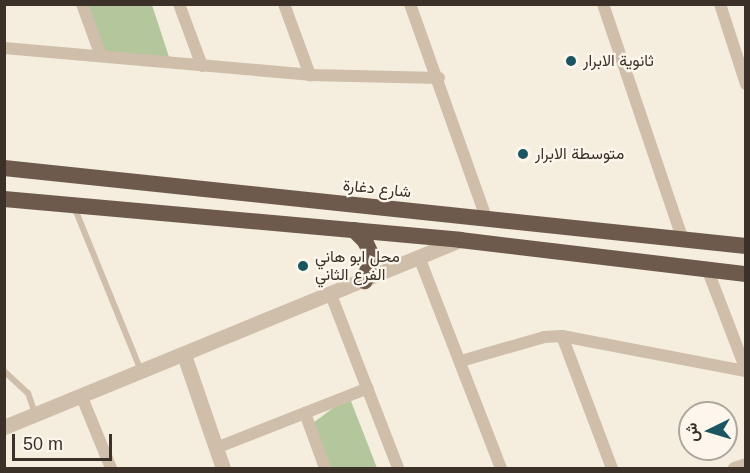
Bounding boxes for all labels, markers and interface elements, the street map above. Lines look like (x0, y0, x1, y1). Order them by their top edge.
place label: ثانوية الابرار (583, 51, 654, 71)
marker: ثانوية الابرار (564, 54, 578, 68)
place label: متوسطة الابرار (535, 144, 624, 164)
marker: متوسطة الابرار (516, 147, 530, 161)
street label: شارع دغارة (342, 176, 412, 202)
place label: محل ابو هاني الفرع الثاني (315, 247, 400, 285)
marker: محل ابو هاني الفرع الثاني (296, 259, 310, 273)
north arrow (678, 401, 738, 461)
scale bar (15, 422, 116, 460)
text: ش (682, 422, 701, 443)
text: 50 m (23, 434, 63, 454)

